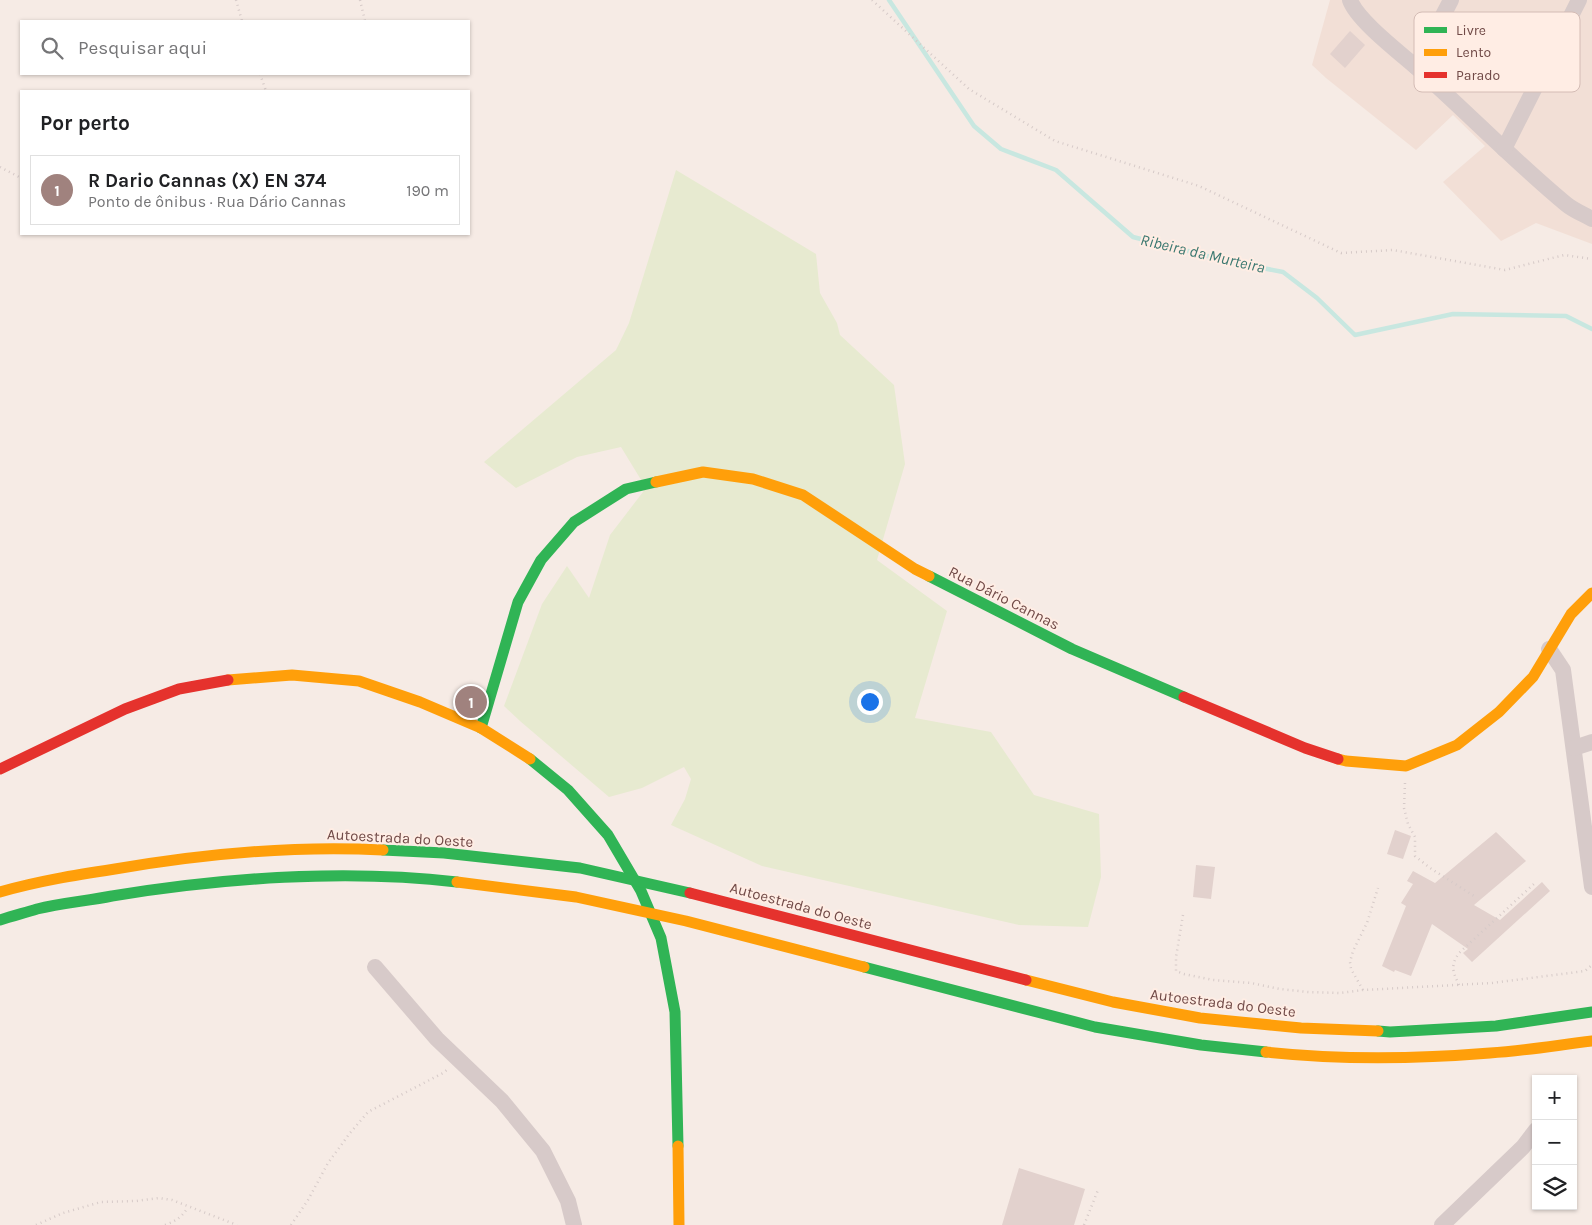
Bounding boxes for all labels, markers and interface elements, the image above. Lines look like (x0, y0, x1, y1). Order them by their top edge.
legend (1414, 12, 1580, 92)
search box (20, 20, 470, 75)
text: Livre (1456, 22, 1486, 39)
icon: search (38, 34, 66, 62)
text: Pesquisar aqui (78, 37, 207, 59)
text: Lento (1456, 44, 1491, 61)
text: Parado (1456, 67, 1500, 84)
text: Por perto (40, 111, 130, 135)
text: R Dario Cannas (X) EN 374 (88, 170, 326, 192)
text: 1 (54, 181, 60, 200)
text: 190 m (406, 181, 449, 200)
text: Ponto de ônibus · Rua Dário Cannas (88, 192, 346, 211)
water label: Ribeira da Murteira (1139, 230, 1267, 277)
street label: Rua Dário Cannas (946, 562, 1062, 634)
pin: 1 (455, 683, 487, 721)
your location (857, 689, 883, 715)
street label: Autoestrada do Oeste (326, 825, 474, 851)
street label: Autoestrada do Oeste (728, 878, 874, 934)
street label: Autoestrada do Oeste (1149, 985, 1297, 1021)
map controls (1532, 1075, 1577, 1210)
button: + (1532, 1075, 1577, 1120)
button: − (1532, 1120, 1577, 1165)
button: layers (1532, 1165, 1577, 1210)

